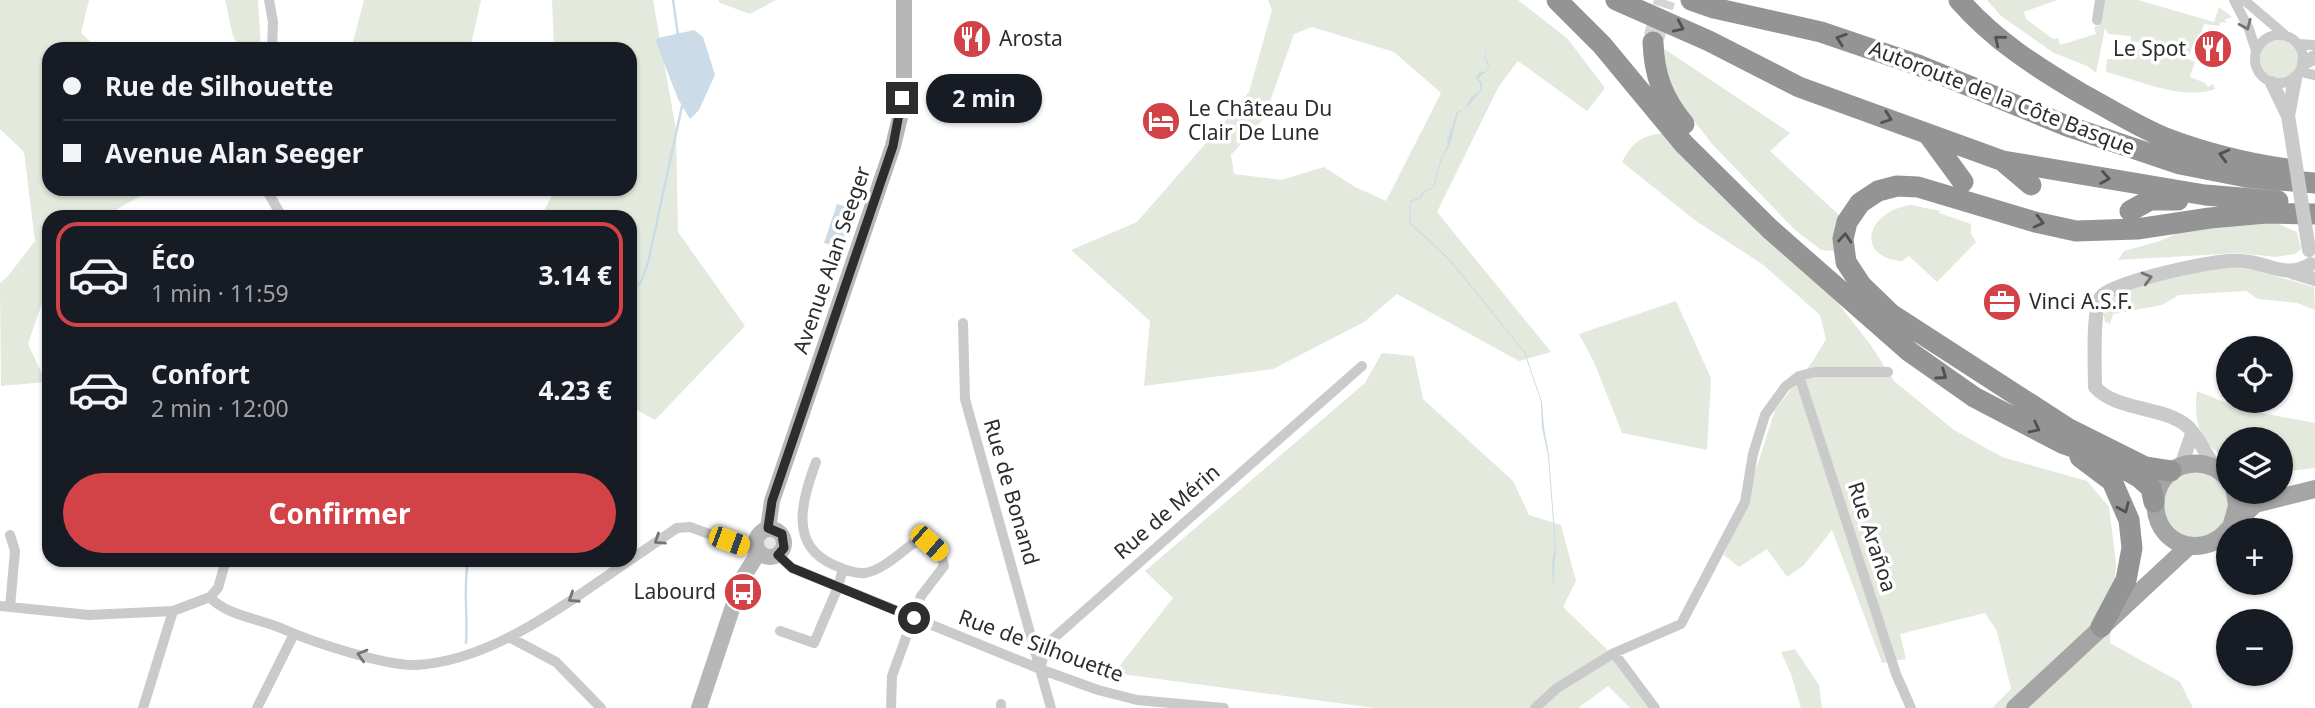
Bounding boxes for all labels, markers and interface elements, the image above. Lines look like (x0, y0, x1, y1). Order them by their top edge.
restaurant icon: Arosta (951, 18, 993, 60)
one-way arrow (2238, 18, 2252, 30)
one-way arrow (1672, 19, 1684, 33)
place label: Arosta (999, 24, 1063, 52)
restaurant icon: Le Spot (2192, 28, 2234, 70)
one-way arrow (1835, 32, 1847, 47)
street label: Autoroute de la Côte Basque (1865, 33, 2139, 161)
place label: Le Spot (2113, 34, 2186, 62)
one-way arrow (1995, 36, 2008, 48)
text: Rue de Silhouette (105, 68, 333, 104)
callout: 2 min (926, 74, 1042, 122)
route end (886, 82, 918, 114)
text: 2 min (952, 82, 1016, 114)
place label: Le Château Du Clair De Lune (1188, 94, 1332, 146)
hotel icon: Le Château Du Clair De Lune (1140, 100, 1182, 142)
one-way arrow (1880, 110, 1892, 124)
text: Avenue Alan Seeger (105, 135, 363, 171)
one-way arrow (2218, 149, 2230, 163)
street label: Avenue Alan Seeger (786, 162, 876, 357)
one-way arrow (2099, 170, 2111, 185)
one-way arrow (2033, 214, 2045, 228)
one-way arrow (1837, 232, 1852, 243)
text: Éco (151, 241, 195, 277)
icon: car (67, 243, 130, 306)
text: 3.14 € (538, 257, 612, 293)
one-way arrow (2141, 272, 2153, 286)
text: 1 min · 11:59 (151, 277, 289, 309)
office icon: Vinci A.S.F. (1981, 281, 2023, 323)
place label: Vinci A.S.F. (2029, 287, 2132, 315)
map controls (2216, 336, 2293, 686)
button: locate (2216, 336, 2293, 413)
text: Confort (151, 356, 250, 392)
icon: car (67, 358, 130, 421)
one-way arrow (1934, 367, 1947, 379)
text: 4.23 € (538, 372, 612, 408)
text: 2 min · 12:00 (151, 392, 289, 424)
street label: Rue de Bonand (978, 415, 1046, 568)
one-way arrow (2028, 420, 2040, 434)
button: layers (2216, 427, 2293, 504)
street label: Rue de Mérin (1108, 458, 1225, 565)
button: Confirmer (63, 473, 616, 553)
street label: Rue Arañoa (1842, 478, 1904, 595)
one-way arrow (2116, 501, 2130, 513)
button: + (2216, 518, 2293, 595)
car (907, 521, 952, 565)
car (706, 524, 753, 558)
one-way arrow (654, 532, 667, 545)
bus stop icon: Labourd (722, 571, 764, 613)
place label: Labourd (633, 577, 716, 605)
one-way arrow (568, 589, 581, 602)
route start (898, 602, 930, 634)
street label: Rue de Silhouette (955, 602, 1128, 688)
button: − (2216, 609, 2293, 686)
one-way arrow (357, 648, 369, 663)

